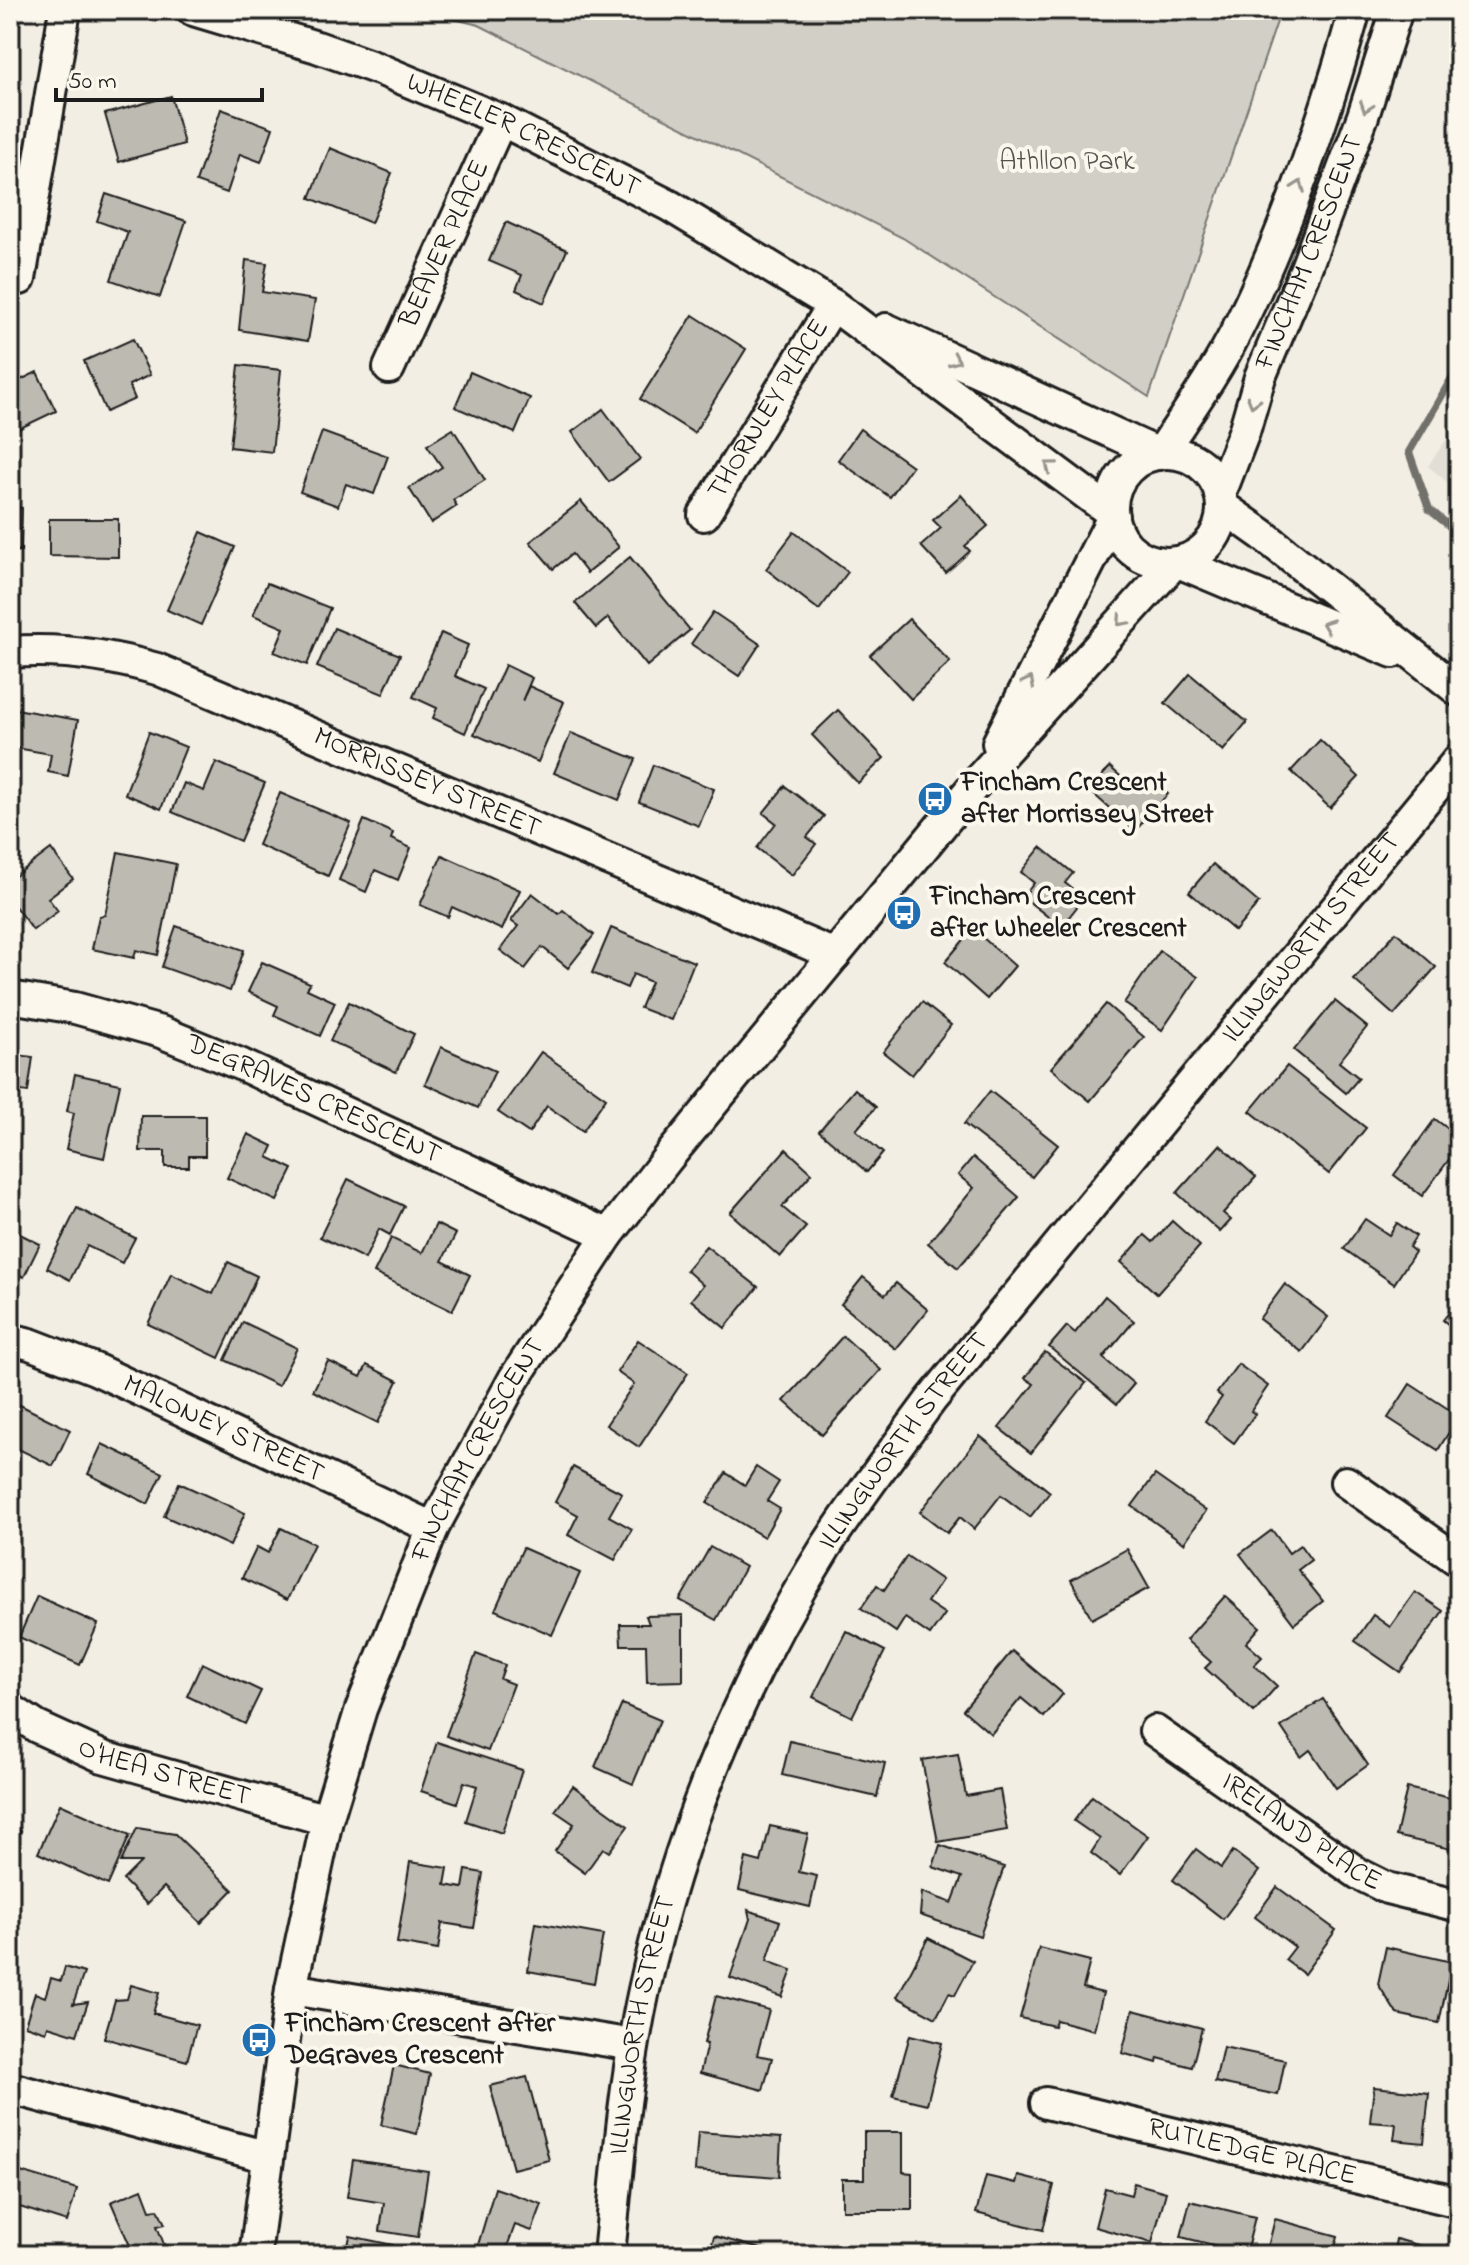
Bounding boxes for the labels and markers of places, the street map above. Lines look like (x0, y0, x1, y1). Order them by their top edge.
place label: Fincham Crescent after Morrissey Street (959, 763, 1214, 836)
bus stop icon: Fincham Crescent after Morrissey Street (916, 780, 954, 818)
place label: Fincham Crescent after Wheeler Crescent (928, 877, 1187, 950)
bus stop icon: Fincham Crescent after Wheeler Crescent (885, 894, 923, 932)
place label: Fincham Crescent after DeGraves Crescent (283, 2004, 557, 2077)
bus stop icon: Fincham Crescent after DeGraves Crescent (240, 2021, 278, 2059)

